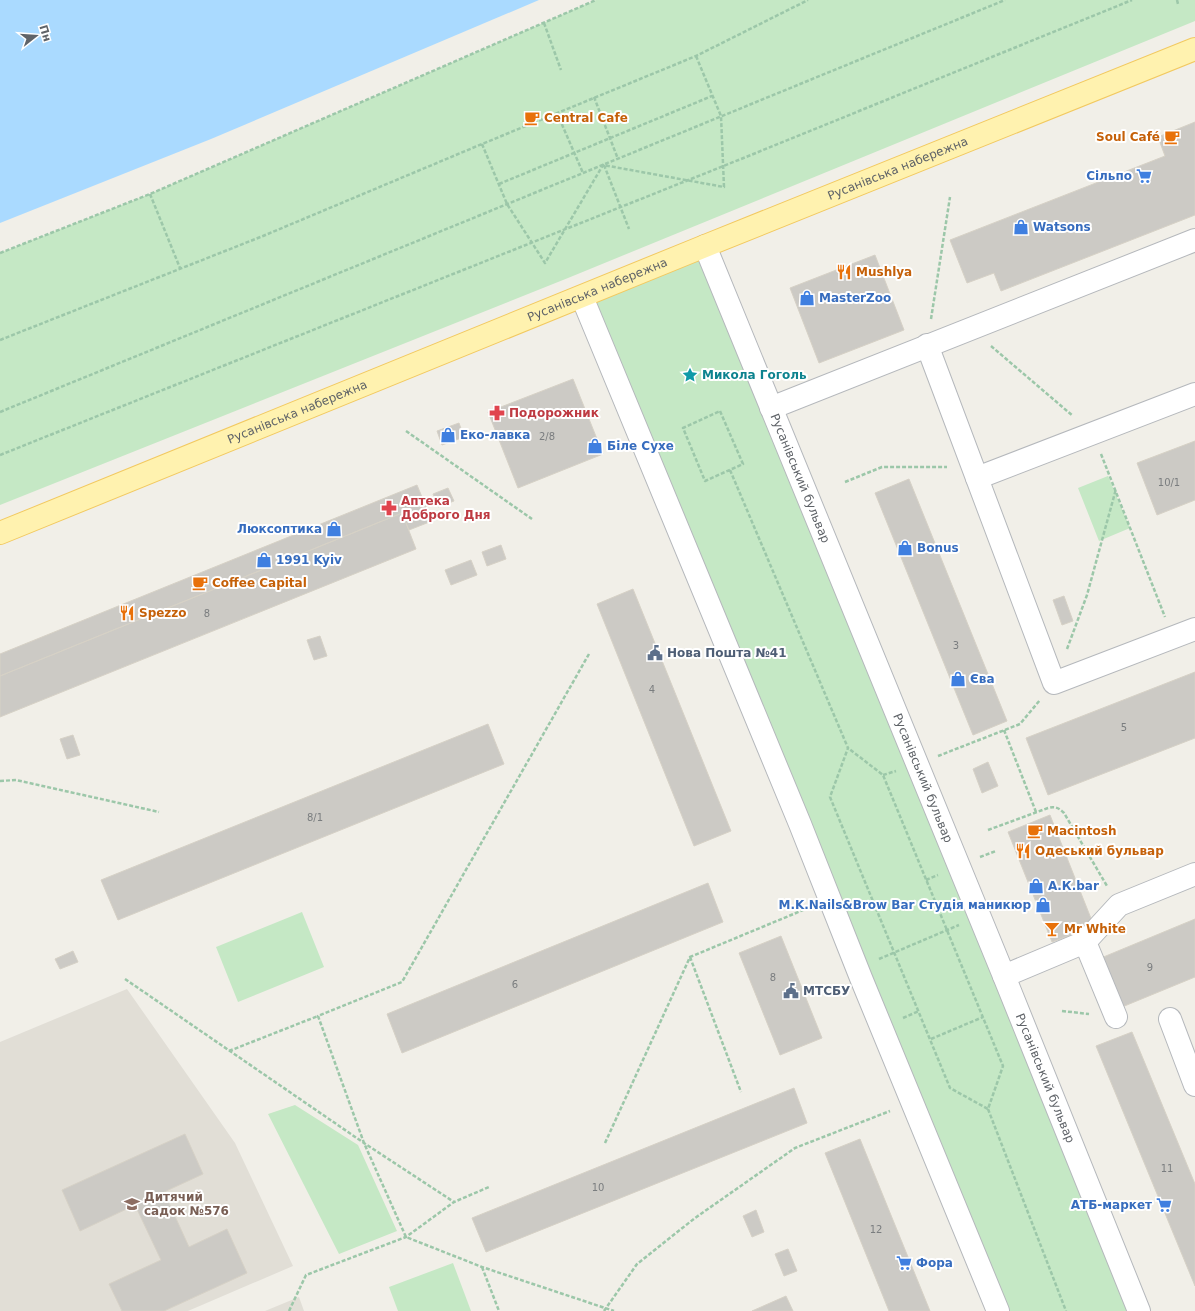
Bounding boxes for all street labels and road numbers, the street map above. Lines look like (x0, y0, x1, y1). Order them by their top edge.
street label: Русанівська набережна (826, 134, 970, 203)
street label: Русанівська набережна (525, 255, 669, 325)
street label: Русанівська набережна (225, 377, 369, 447)
street label: Русанівський бульвар (767, 412, 833, 545)
street label: Русанівський бульвар (890, 711, 956, 845)
street label: Русанівський бульвар (1013, 1011, 1078, 1145)

